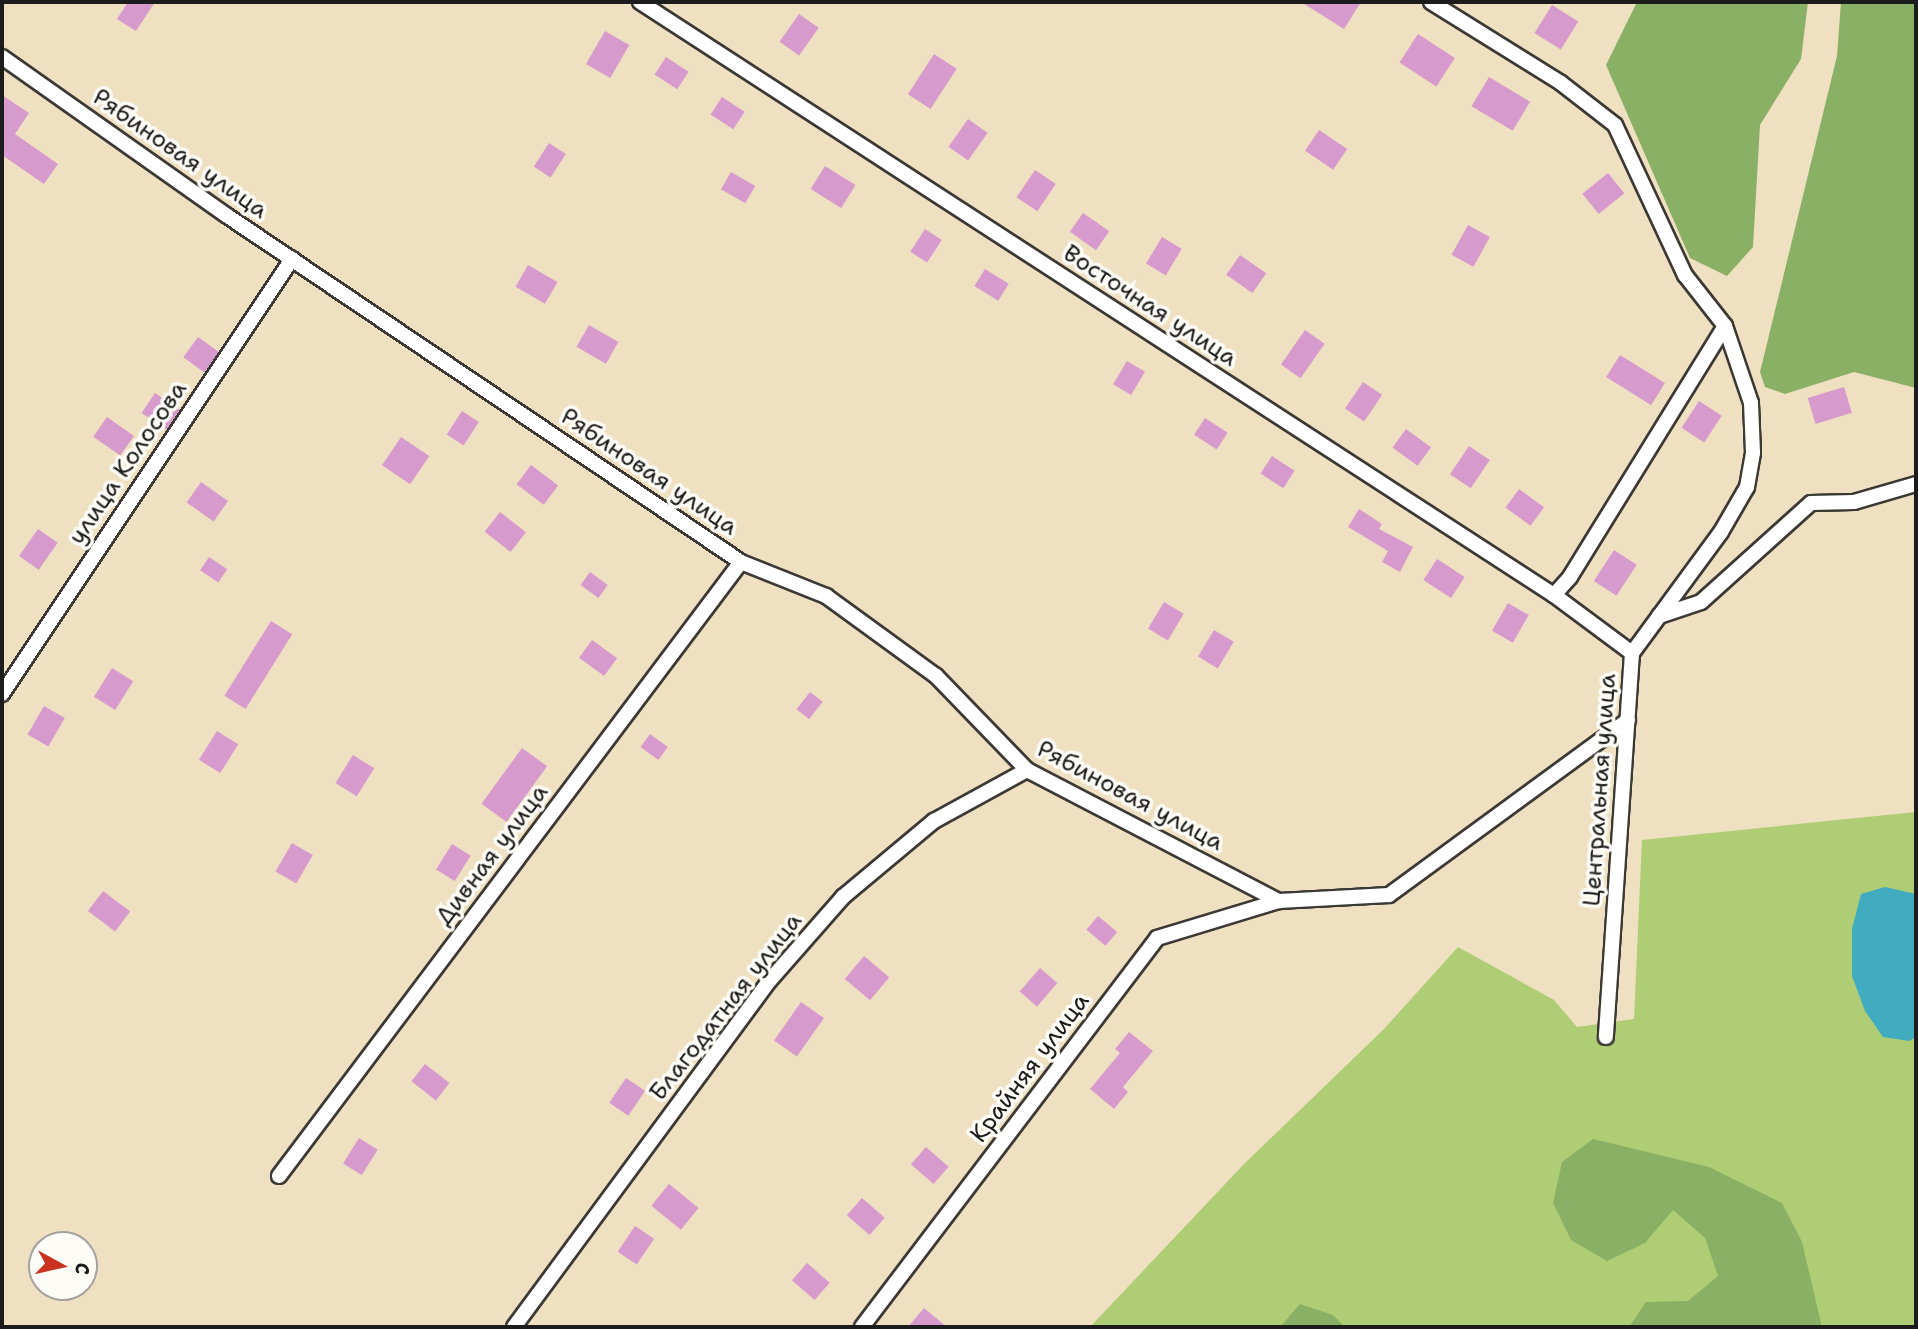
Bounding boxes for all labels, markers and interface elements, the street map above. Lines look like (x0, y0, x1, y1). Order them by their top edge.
street label: Рябиновая улица (87, 83, 273, 225)
street label: Восточная улица (1058, 239, 1242, 373)
street label: улица Колосова (63, 376, 193, 550)
street label: Рябиновая улица (555, 402, 743, 542)
street label: Центральная улица (1577, 673, 1623, 907)
street label: Рябиновая улица (1032, 735, 1228, 857)
street label: Дивная улица (430, 779, 554, 931)
street label: Благодатная улица (644, 907, 808, 1107)
street label: Крайняя улица (964, 988, 1096, 1148)
north arrow (28, 1231, 98, 1301)
text: С (69, 1261, 96, 1276)

